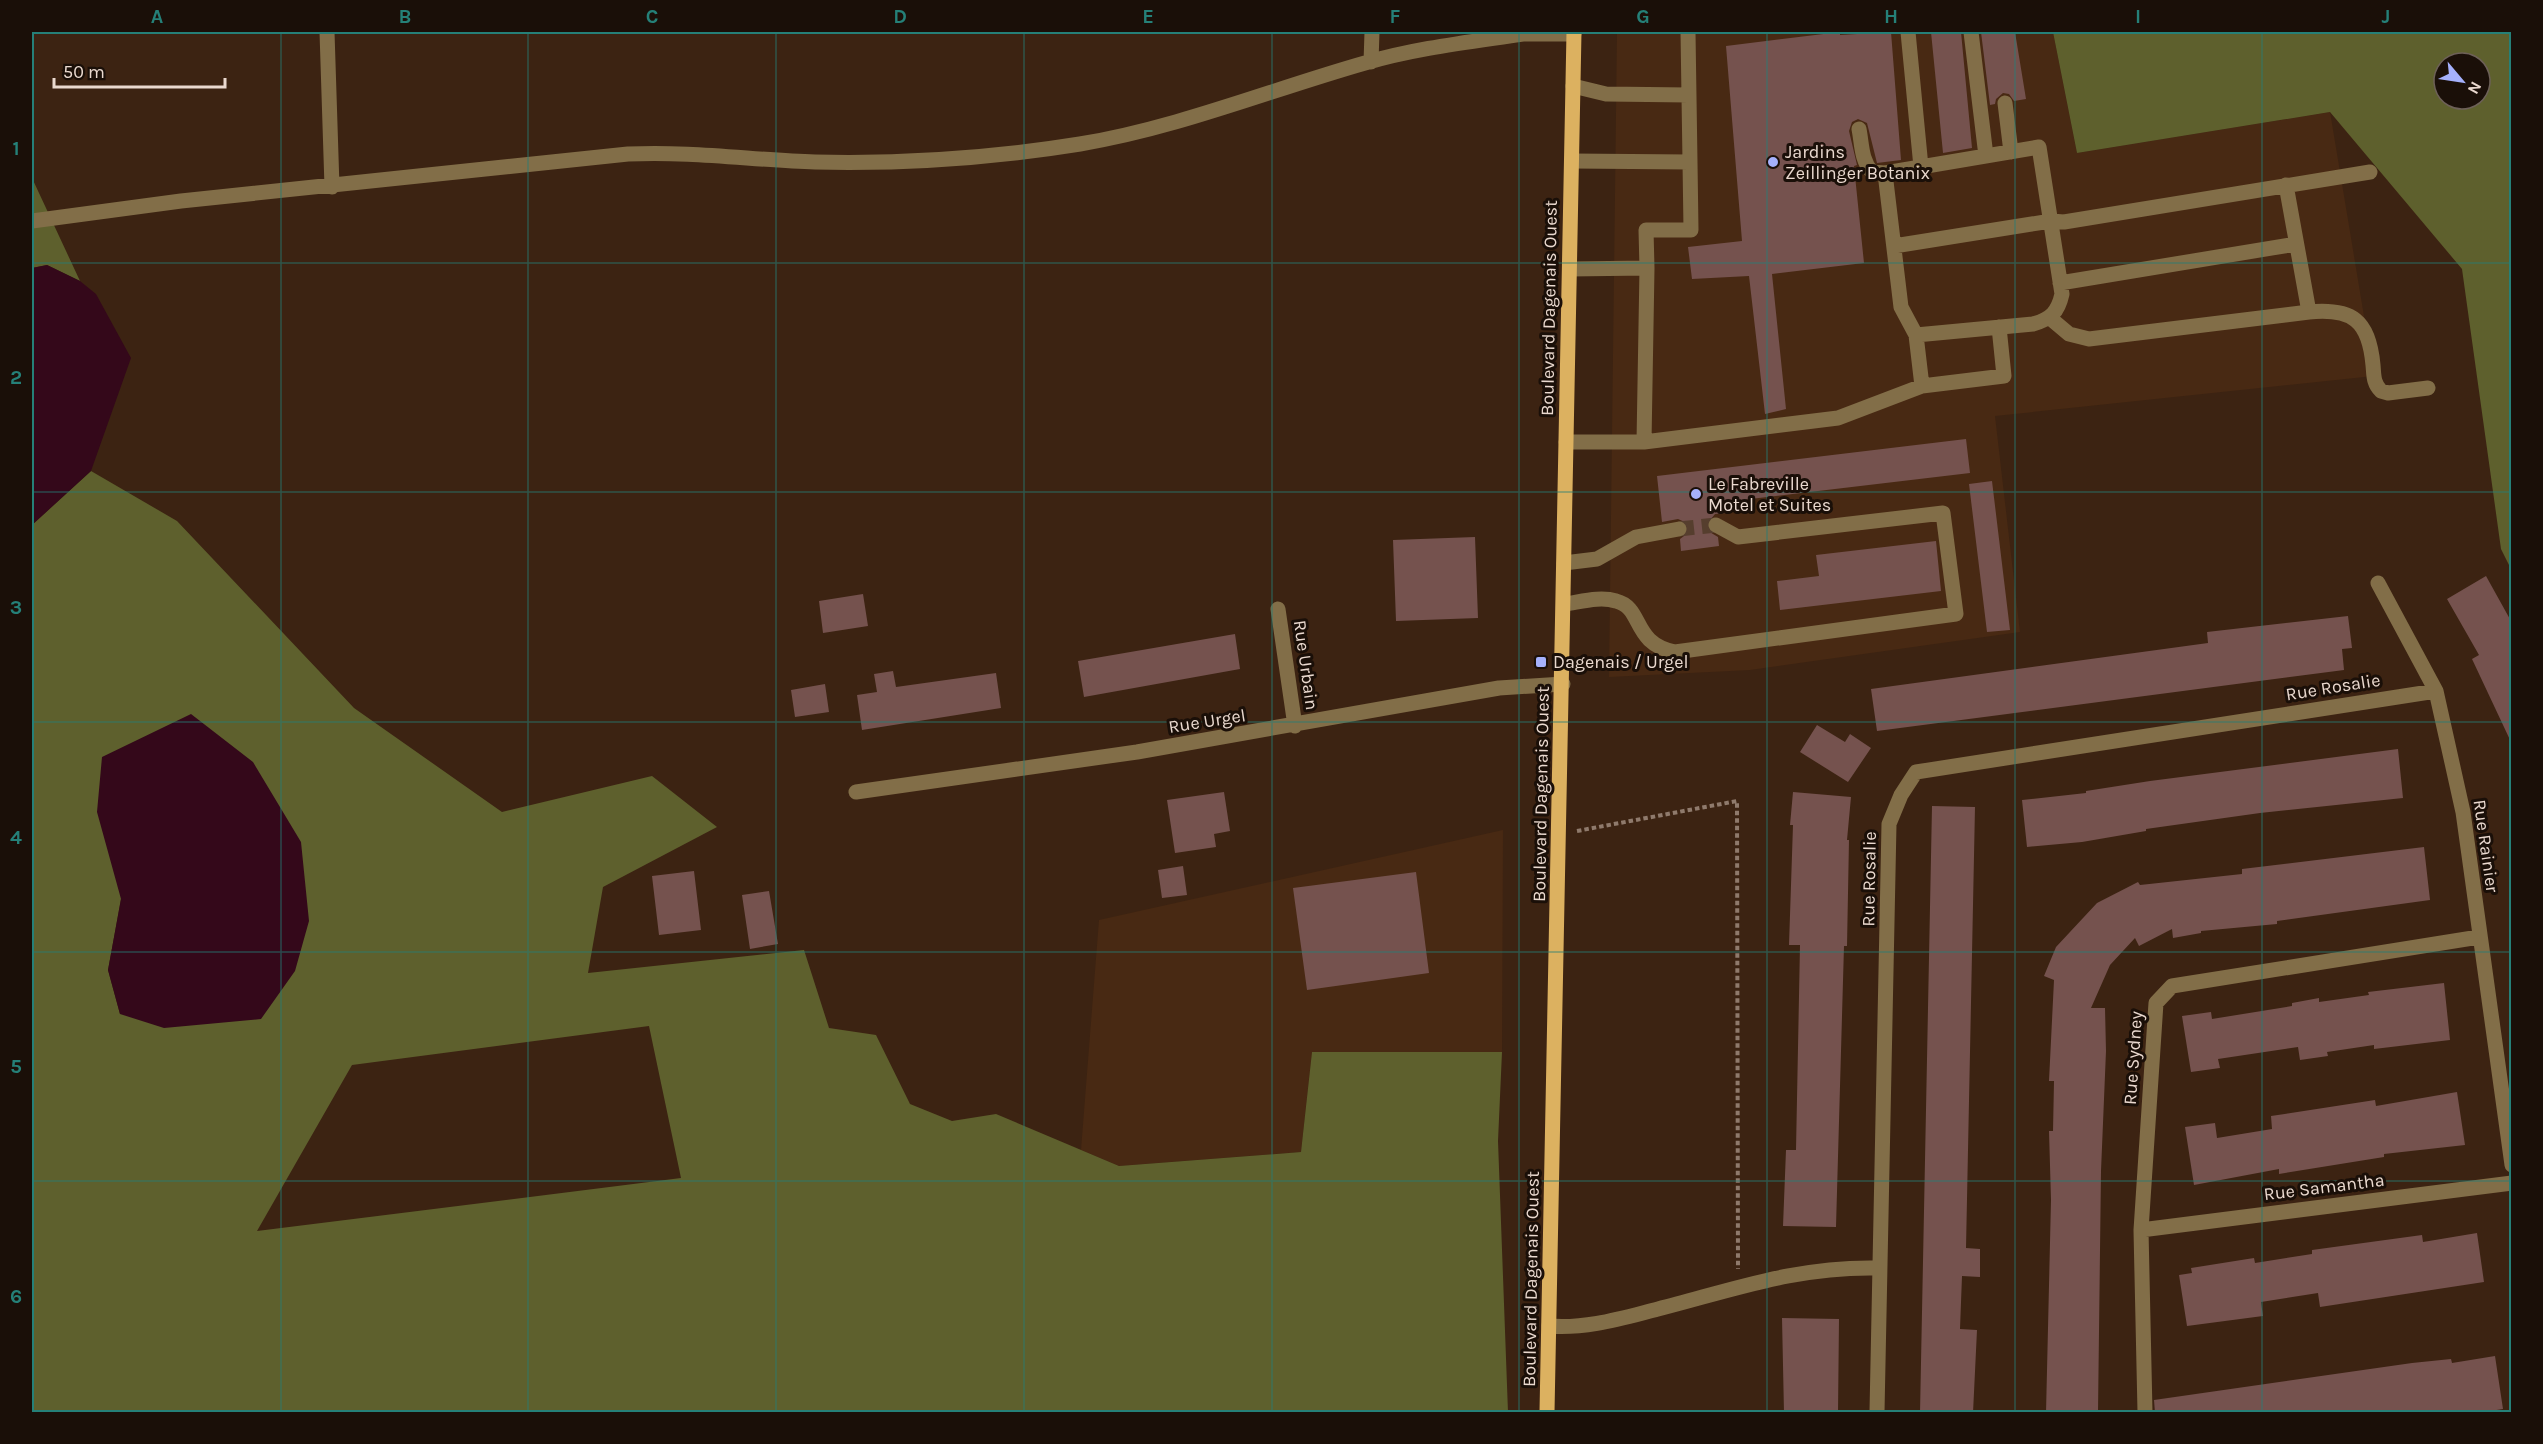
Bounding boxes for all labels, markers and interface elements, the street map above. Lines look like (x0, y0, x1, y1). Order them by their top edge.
text: A (151, 5, 164, 28)
text: B (399, 5, 411, 28)
text: C (646, 5, 658, 28)
text: D (893, 5, 907, 28)
text: E (1142, 5, 1154, 28)
text: F (1390, 5, 1401, 28)
text: G (1636, 5, 1650, 28)
text: H (1884, 5, 1898, 28)
text: I (2135, 5, 2141, 28)
text: J (2382, 5, 2390, 28)
scale bar (54, 51, 225, 89)
north arrow (2432, 51, 2492, 111)
text: 50 m (63, 61, 105, 83)
text: N (2464, 78, 2486, 98)
text: 1 (12, 137, 20, 160)
place label: Jardins Zeillinger Botanix (1785, 141, 1930, 184)
marker: Jardins Zeillinger Botanix (1766, 155, 1780, 169)
street label: Boulevard Dagenais Ouest (1536, 200, 1562, 416)
text: 2 (10, 366, 22, 389)
place label: Le Fabreville Motel et Suites (1708, 473, 1831, 516)
marker: Le Fabreville Motel et Suites (1689, 487, 1703, 501)
text: 3 (10, 596, 22, 619)
street label: Rue Urbain (1289, 619, 1323, 711)
place label: Dagenais / Urgel (1553, 651, 1689, 673)
marker: Dagenais / Urgel (1534, 655, 1548, 669)
street label: Rue Rosalie (2284, 669, 2382, 705)
street label: Boulevard Dagenais Ouest (1528, 686, 1554, 902)
street label: Rue Urgel (1167, 704, 1247, 738)
street label: Rue Rainier (2469, 798, 2503, 894)
text: 4 (10, 826, 22, 849)
street label: Rue Rosalie (1857, 831, 1881, 927)
street label: Rue Sydney (2119, 1010, 2147, 1106)
text: 5 (10, 1055, 22, 1078)
street label: Rue Samantha (2262, 1169, 2386, 1205)
street label: Boulevard Dagenais Ouest (1518, 1171, 1544, 1387)
text: 6 (10, 1285, 22, 1308)

